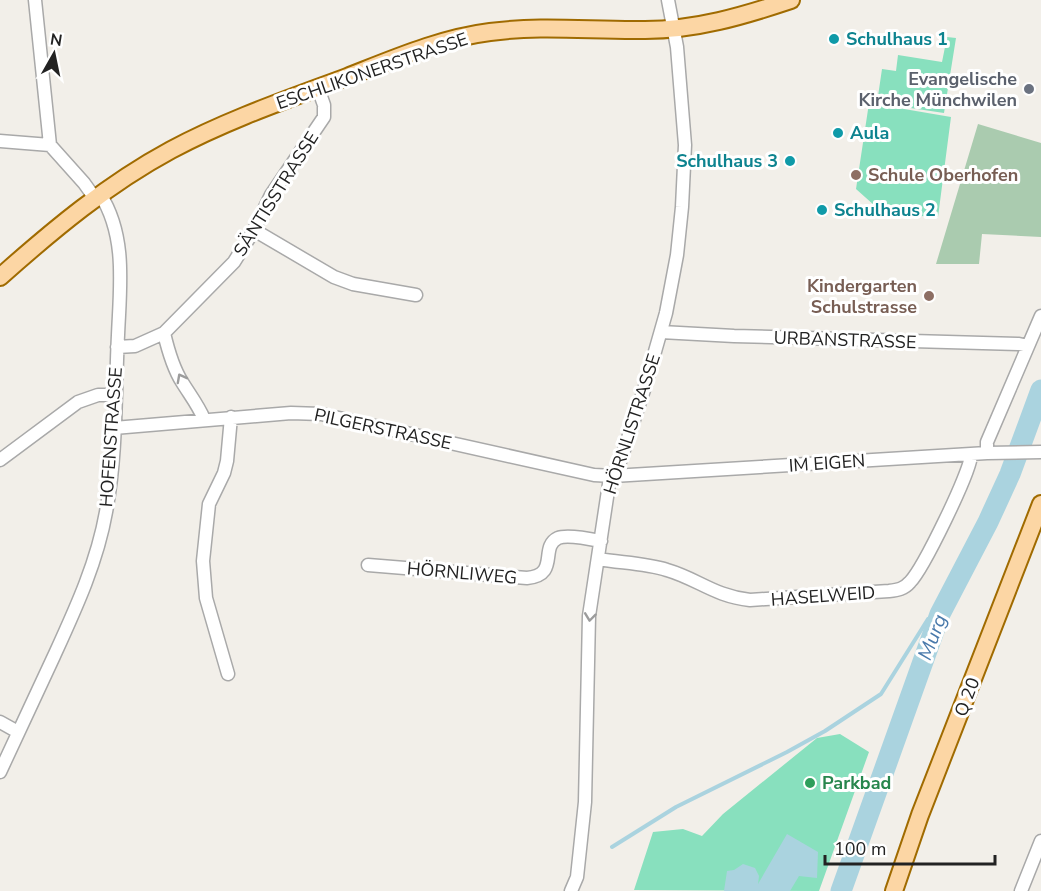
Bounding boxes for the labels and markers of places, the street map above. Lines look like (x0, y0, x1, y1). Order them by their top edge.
place label: Schulhaus 1 (846, 27, 948, 51)
marker: Schulhaus 1 (827, 32, 841, 46)
place label: Evangelische Kirche Münchwilen (859, 67, 1017, 112)
marker: Evangelische Kirche Münchwilen (1022, 82, 1036, 96)
place label: Aula (850, 121, 889, 145)
marker: Aula (831, 126, 845, 140)
place label: Schulhaus 3 (676, 149, 778, 173)
marker: Schulhaus 3 (783, 154, 797, 168)
place label: Schule Oberhofen (868, 163, 1018, 187)
marker: Schule Oberhofen (849, 168, 863, 182)
place label: Schulhaus 2 (834, 198, 936, 222)
marker: Schulhaus 2 (815, 203, 829, 217)
place label: Kindergarten Schulstrasse (807, 274, 917, 319)
marker: Kindergarten Schulstrasse (922, 289, 936, 303)
place label: Parkbad (822, 771, 891, 795)
marker: Parkbad (803, 776, 817, 790)

